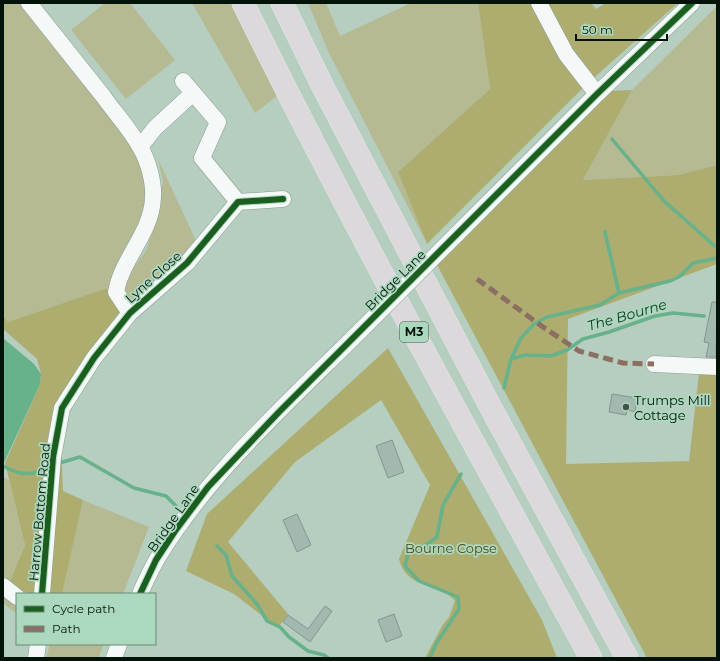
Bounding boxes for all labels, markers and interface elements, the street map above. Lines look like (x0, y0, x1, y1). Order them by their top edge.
scale bar (576, 16, 667, 42)
text: 50 m (582, 22, 613, 37)
street label: Bridge Lane (361, 246, 429, 314)
street label: Lyne Close (122, 248, 184, 306)
water label: The Bourne (585, 295, 669, 335)
road number: M3 (400, 322, 428, 342)
place label: Trumps Mill Cottage (634, 392, 711, 423)
marker: Trumps Mill Cottage (621, 402, 631, 412)
street label: Harrow Bottom Road (25, 442, 53, 582)
street label: Bridge Lane (144, 481, 202, 555)
park label: Bourne Copse (405, 540, 497, 556)
legend (16, 593, 156, 645)
text: Cycle path (52, 601, 115, 616)
text: Path (52, 621, 81, 636)

